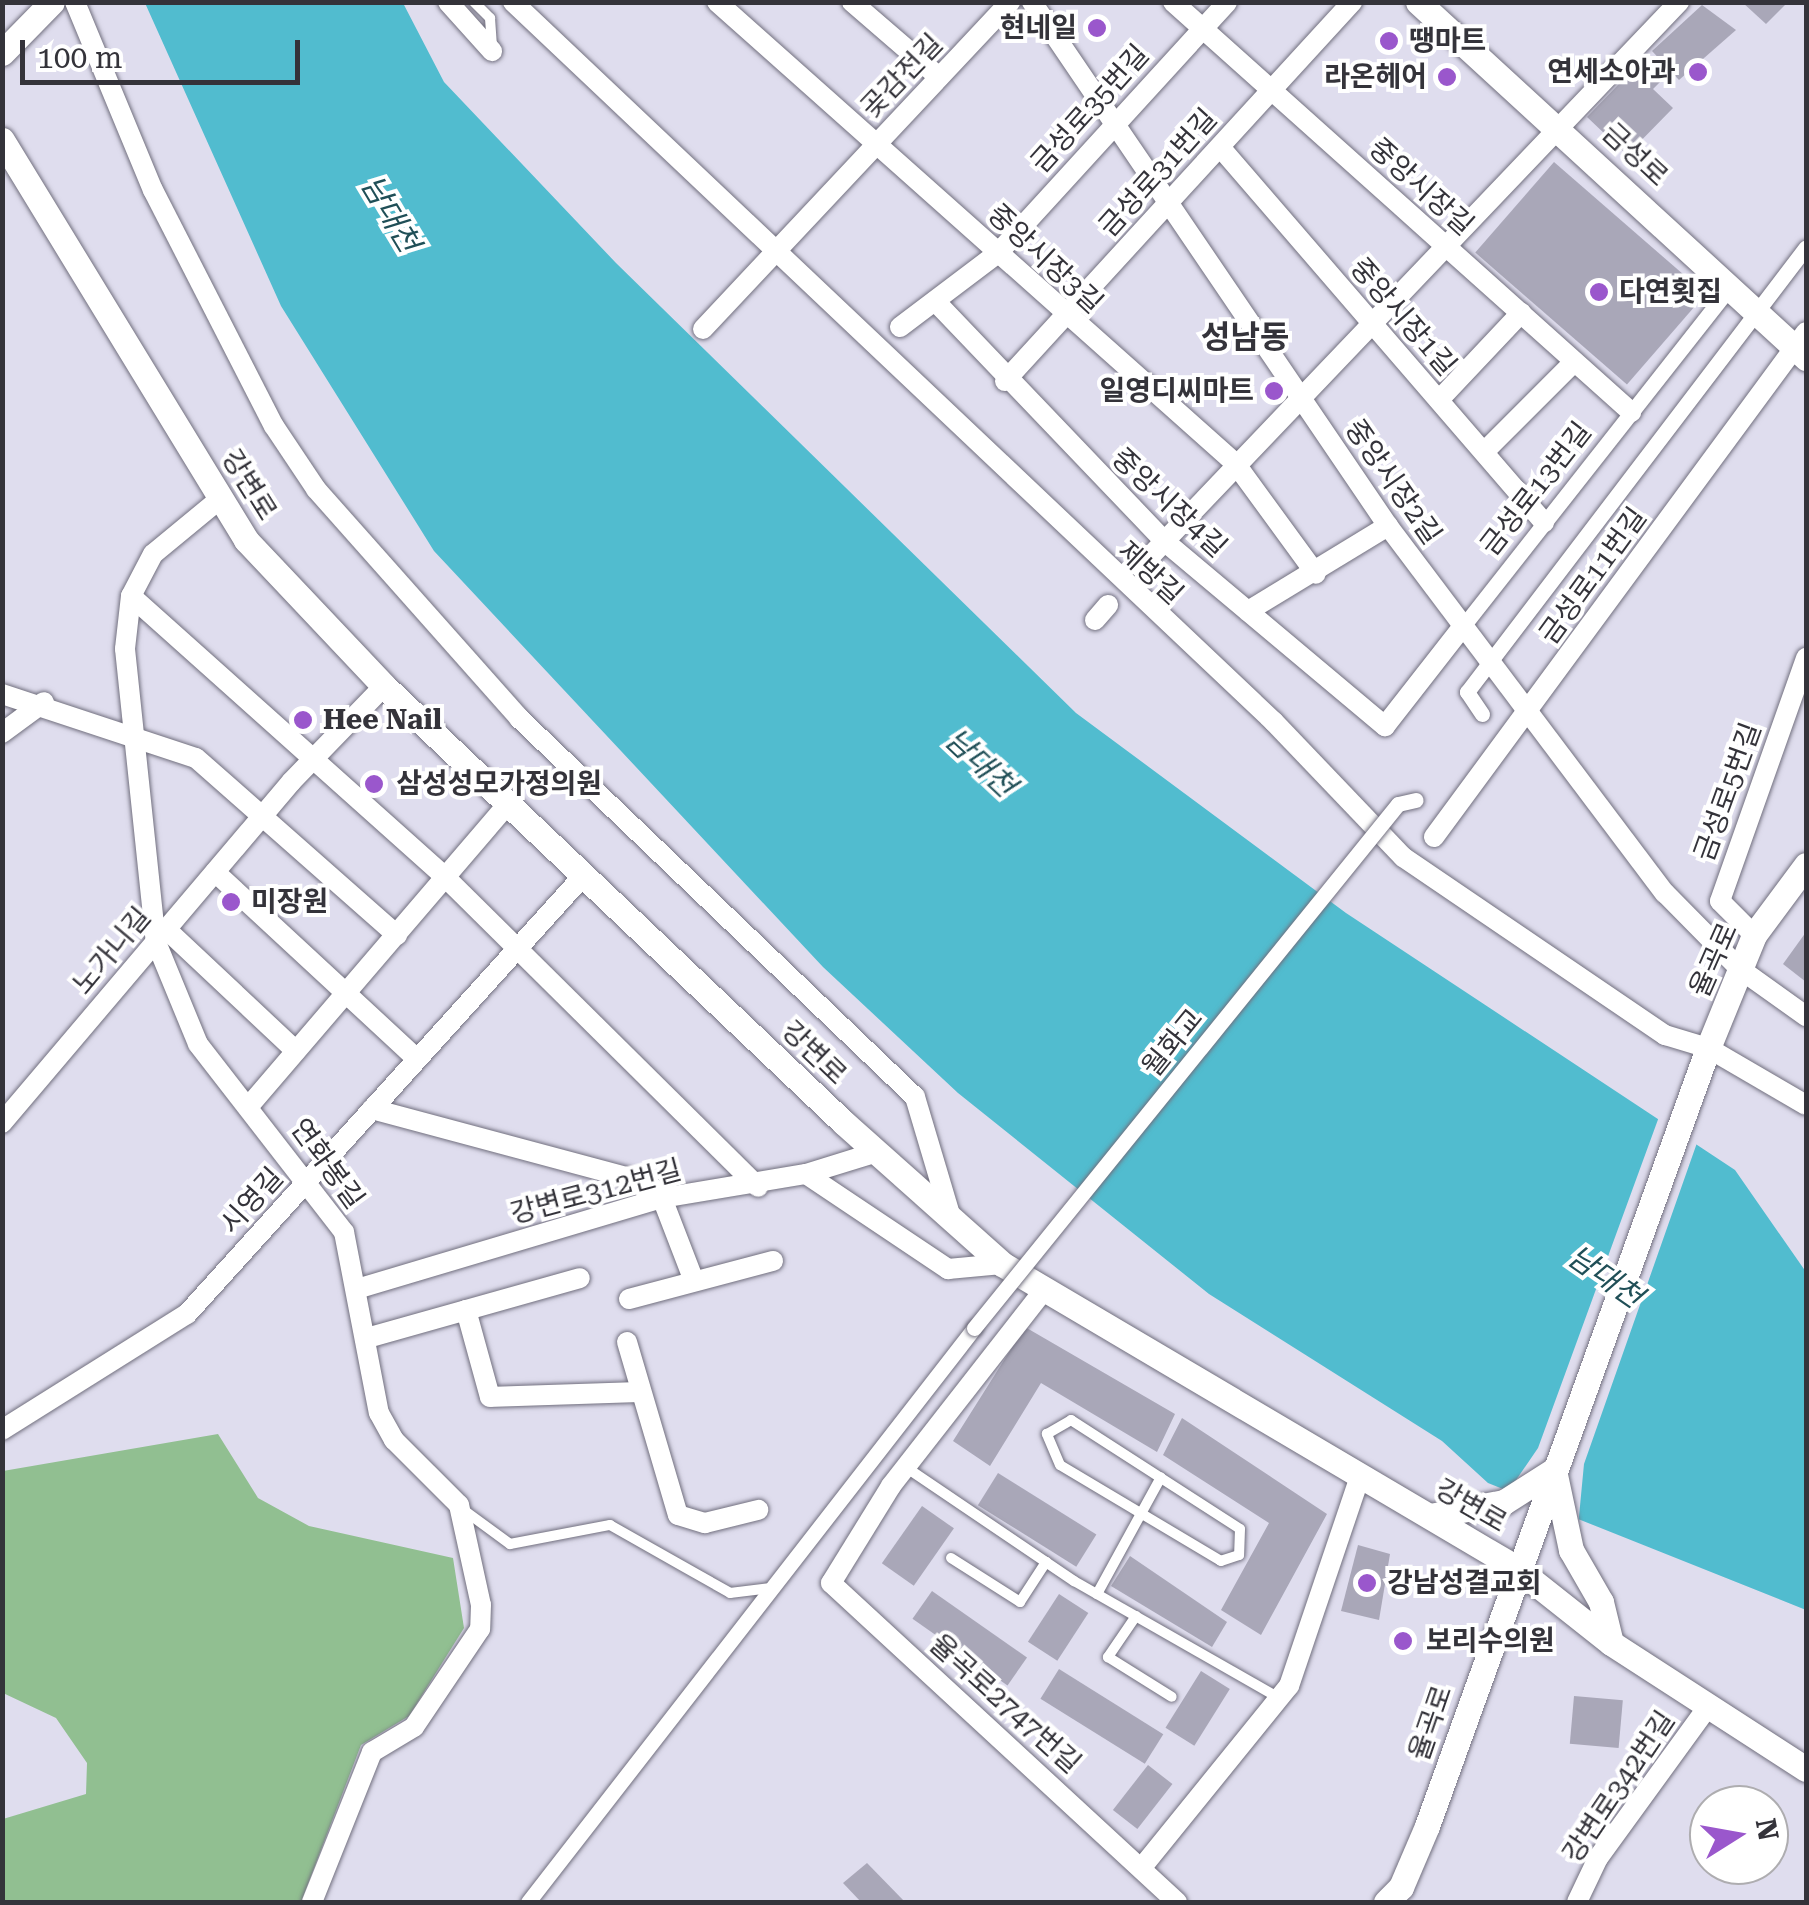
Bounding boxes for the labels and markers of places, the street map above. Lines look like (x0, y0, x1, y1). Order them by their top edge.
place label: 현네일 (1000, 11, 1077, 45)
marker: 현네일 (1086, 17, 1108, 39)
place label: 땡마트 (1409, 24, 1486, 58)
marker: 땡마트 (1378, 30, 1400, 52)
place label: 연세소아과 (1547, 55, 1676, 89)
marker: 연세소아과 (1685, 59, 1711, 85)
place label: 라온헤어 (1324, 60, 1427, 94)
marker: 라온헤어 (1436, 66, 1458, 88)
place label: 다연횟집 (1619, 275, 1722, 309)
marker: 다연횟집 (1588, 281, 1610, 303)
place label: 일영디씨마트 (1099, 374, 1254, 408)
marker: 일영디씨마트 (1263, 380, 1285, 402)
place label: Hee Nail (323, 703, 442, 737)
marker: Hee Nail (292, 709, 314, 731)
place label: 삼성성모가정의원 (396, 767, 602, 801)
marker: 삼성성모가정의원 (361, 771, 387, 797)
place label: 미장원 (251, 885, 328, 919)
marker: 미장원 (220, 891, 242, 913)
place label: 강남성결교회 (1387, 1566, 1542, 1600)
marker: 강남성결교회 (1356, 1572, 1378, 1594)
place label: 보리수의원 (1426, 1624, 1555, 1658)
marker: 보리수의원 (1390, 1628, 1416, 1654)

